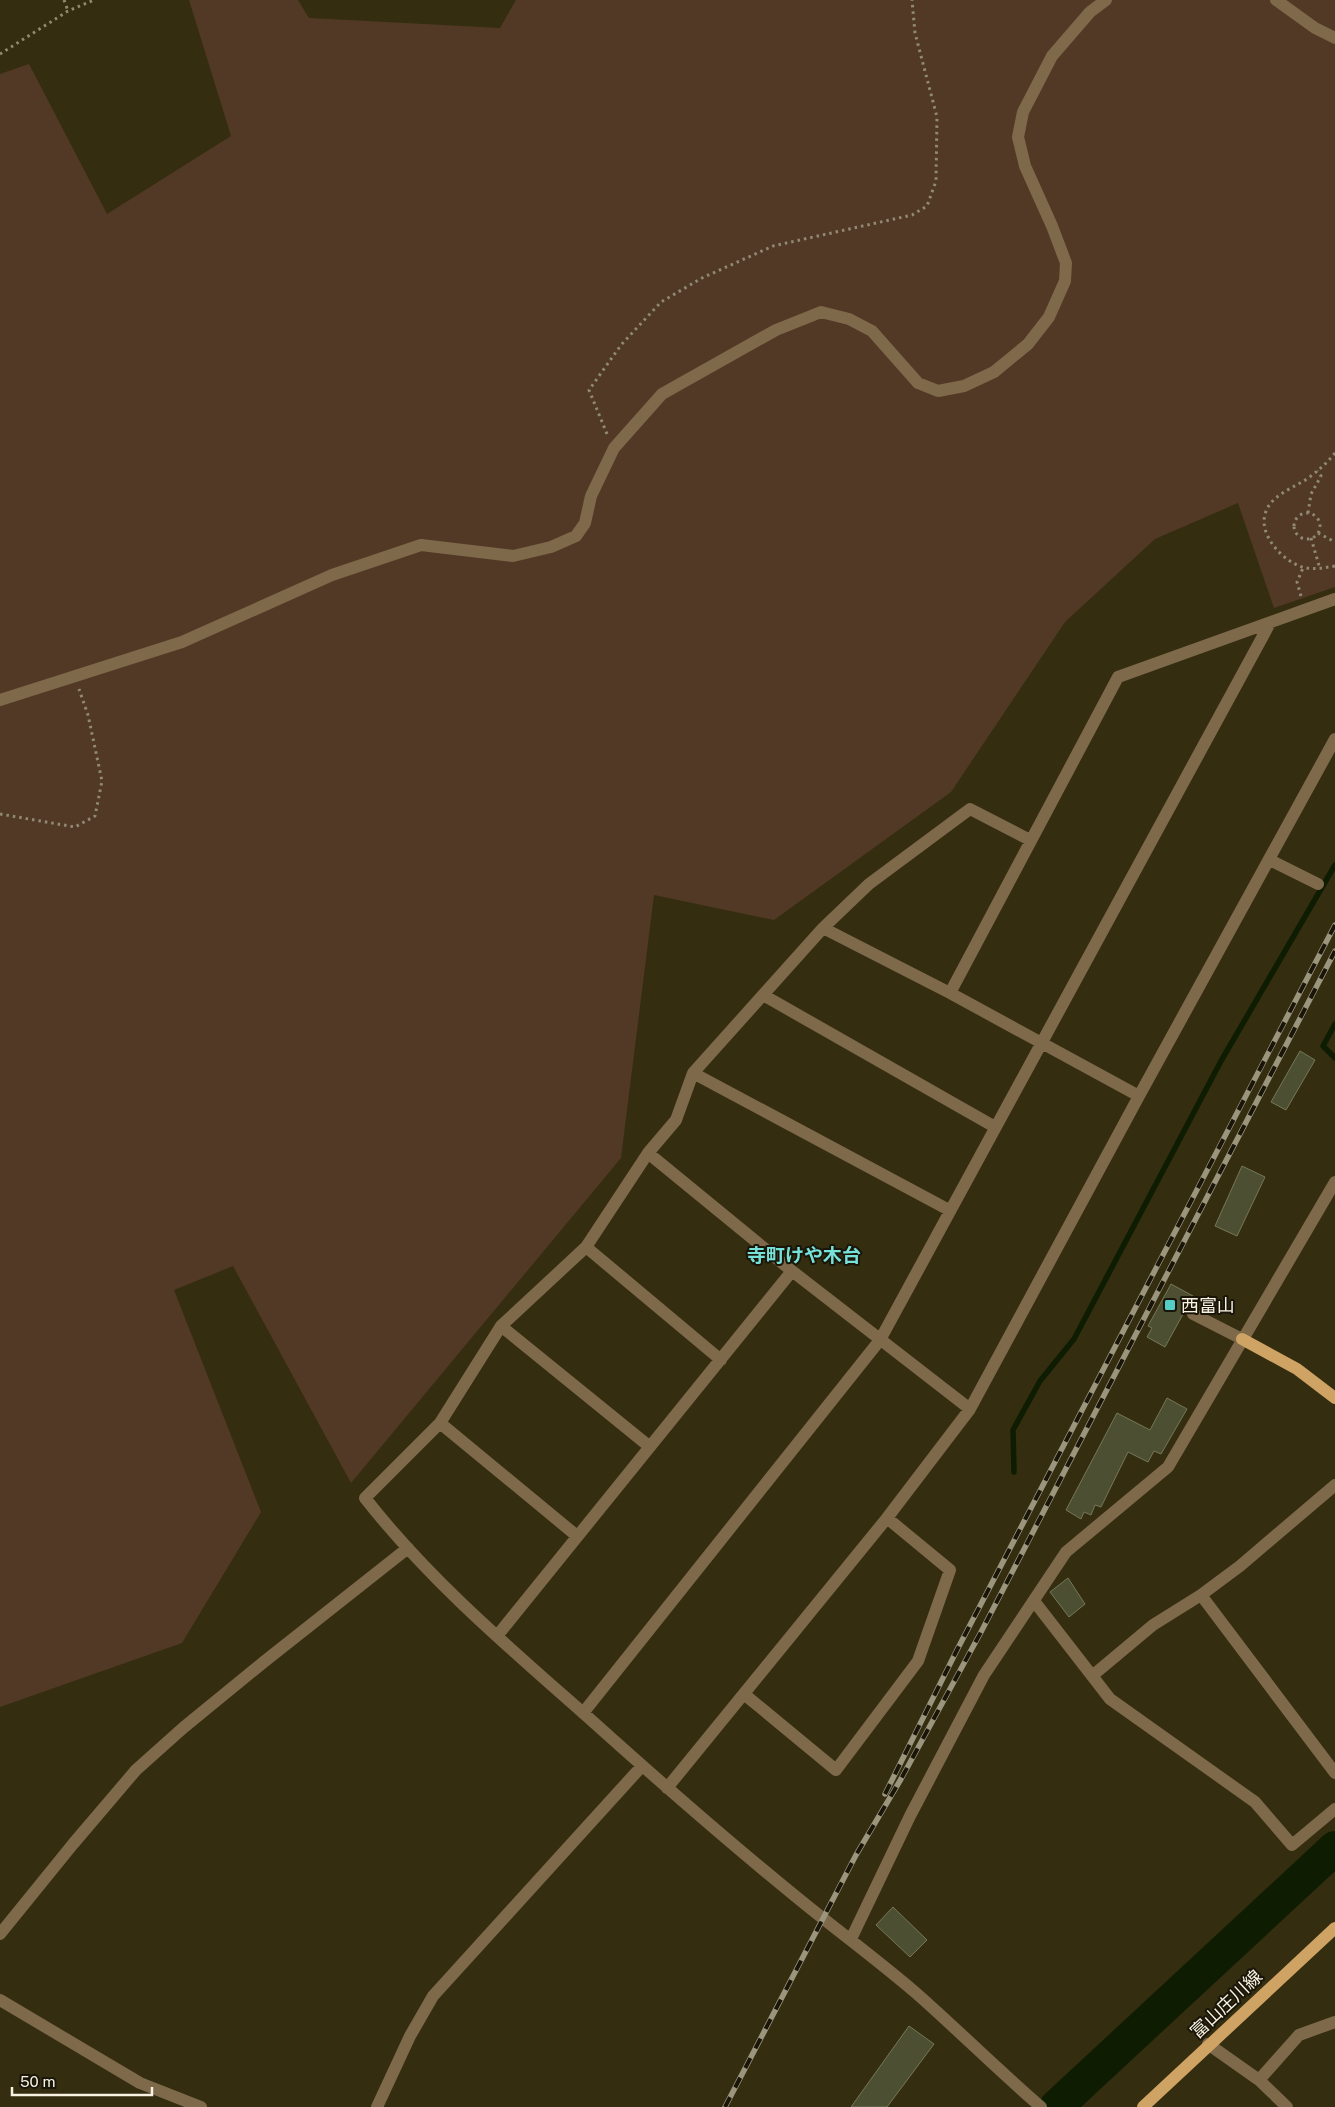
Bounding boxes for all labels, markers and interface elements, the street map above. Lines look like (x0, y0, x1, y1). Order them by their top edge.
district label: 寺町けや木台 (747, 1244, 861, 1266)
place label: 西富山 (1181, 1295, 1235, 1316)
marker: 西富山 (1163, 1298, 1177, 1312)
street label: 富山庄川線 (1186, 1966, 1266, 2042)
scale bar (12, 2064, 152, 2096)
text: 50 m (20, 2073, 55, 2090)

